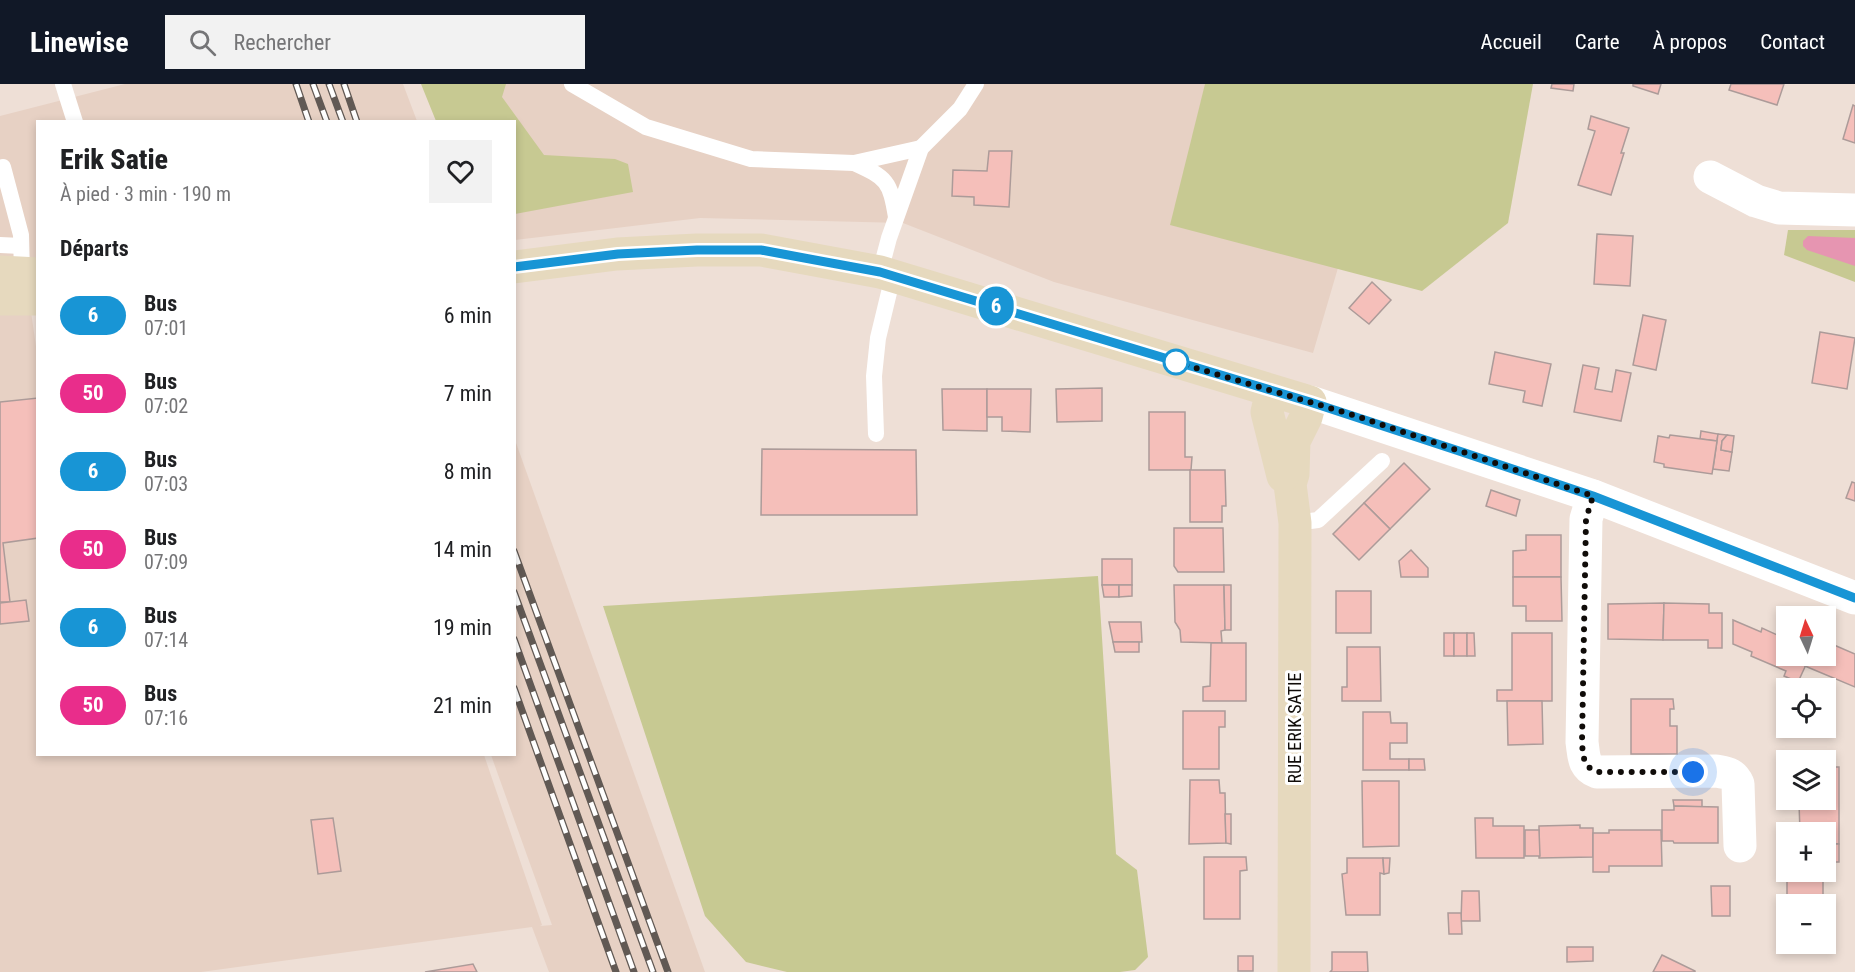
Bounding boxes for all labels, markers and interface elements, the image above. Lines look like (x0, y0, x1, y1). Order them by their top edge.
search box (165, 15, 585, 69)
text: Linewise (30, 26, 129, 59)
icon: search (186, 26, 219, 59)
text: Rechercher (234, 30, 331, 55)
text: Accueil (1481, 30, 1542, 54)
text: Carte (1575, 30, 1620, 54)
text: À propos (1653, 30, 1727, 54)
text: Contact (1760, 30, 1825, 54)
button: heart (429, 140, 492, 203)
text: Erik Satie (60, 143, 168, 176)
text: À pied · 3 min · 190 m (60, 182, 231, 206)
text: Départs (60, 236, 129, 261)
line badge: 6 (976, 286, 1016, 326)
text: Bus (144, 291, 177, 316)
text: 6 (991, 294, 1001, 318)
text: 6 (88, 303, 98, 327)
text: 6 min (444, 303, 492, 328)
text: 07:01 (144, 316, 188, 340)
unlabelled marker (1163, 349, 1189, 375)
text: Bus (144, 369, 177, 394)
text: 50 (82, 381, 104, 405)
text: 7 min (444, 381, 492, 406)
text: 07:02 (144, 394, 188, 418)
text: Bus (144, 447, 177, 472)
text: 6 (88, 459, 98, 483)
text: 8 min (444, 459, 492, 484)
text: 07:03 (144, 472, 188, 496)
text: Bus (144, 525, 177, 550)
text: 50 (82, 537, 104, 561)
text: 14 min (433, 537, 492, 562)
text: 07:09 (144, 550, 188, 574)
text: Bus (144, 603, 177, 628)
north arrow (1776, 606, 1836, 666)
map controls (1776, 606, 1836, 954)
text: 6 (88, 615, 98, 639)
text: 19 min (433, 615, 492, 640)
text: 07:14 (144, 628, 188, 652)
street label: RUE ERIK SATIE (1284, 672, 1305, 784)
button: locate (1776, 678, 1836, 738)
text: Bus (144, 681, 177, 706)
text: 50 (82, 693, 104, 717)
text: 21 min (433, 693, 492, 718)
text: 07:16 (144, 706, 188, 730)
button: layers (1776, 750, 1836, 810)
your location (1678, 757, 1708, 787)
button: + (1776, 822, 1836, 882)
button: − (1776, 894, 1836, 954)

